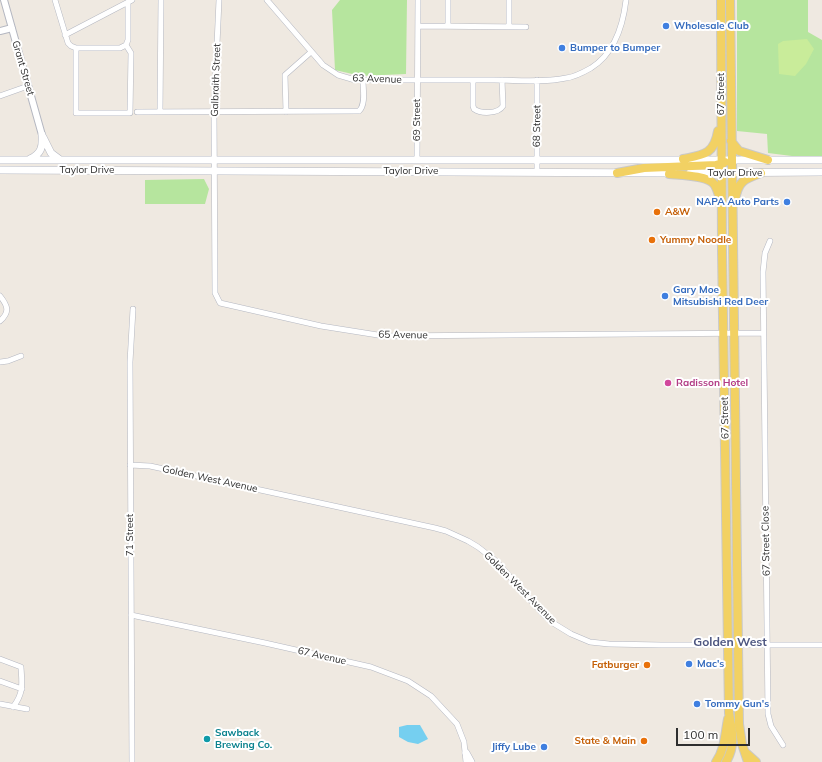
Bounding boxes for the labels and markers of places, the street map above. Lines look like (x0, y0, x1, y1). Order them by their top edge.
place label: Wholesale Club (674, 20, 749, 32)
marker: Wholesale Club (661, 21, 671, 31)
place label: Bumper to Bumper (570, 42, 660, 54)
marker: Bumper to Bumper (557, 43, 567, 53)
place label: NAPA Auto Parts (696, 196, 779, 208)
marker: NAPA Auto Parts (782, 197, 792, 207)
place label: A&W (665, 206, 690, 218)
marker: A&W (652, 207, 662, 217)
place label: Yummy Noodle (660, 234, 731, 246)
marker: Yummy Noodle (647, 235, 657, 245)
place label: Gary Moe Mitsubishi Red Deer (673, 284, 768, 308)
marker: Gary Moe Mitsubishi Red Deer (660, 291, 670, 301)
place label: Radisson Hotel (676, 377, 748, 389)
marker: Radisson Hotel (663, 378, 673, 388)
place label: Mac's (697, 658, 724, 670)
place label: Fatburger (592, 659, 639, 671)
marker: Mac's (684, 659, 694, 669)
marker: Fatburger (642, 660, 652, 670)
place label: Tommy Gun's (705, 698, 769, 710)
marker: Tommy Gun's (692, 699, 702, 709)
place label: Sawback Brewing Co. (215, 727, 272, 750)
marker: Sawback Brewing Co. (202, 734, 212, 744)
place label: State & Main (574, 735, 636, 747)
marker: State & Main (639, 736, 649, 746)
place label: Jiffy Lube (491, 741, 536, 753)
marker: Jiffy Lube (539, 742, 549, 752)

